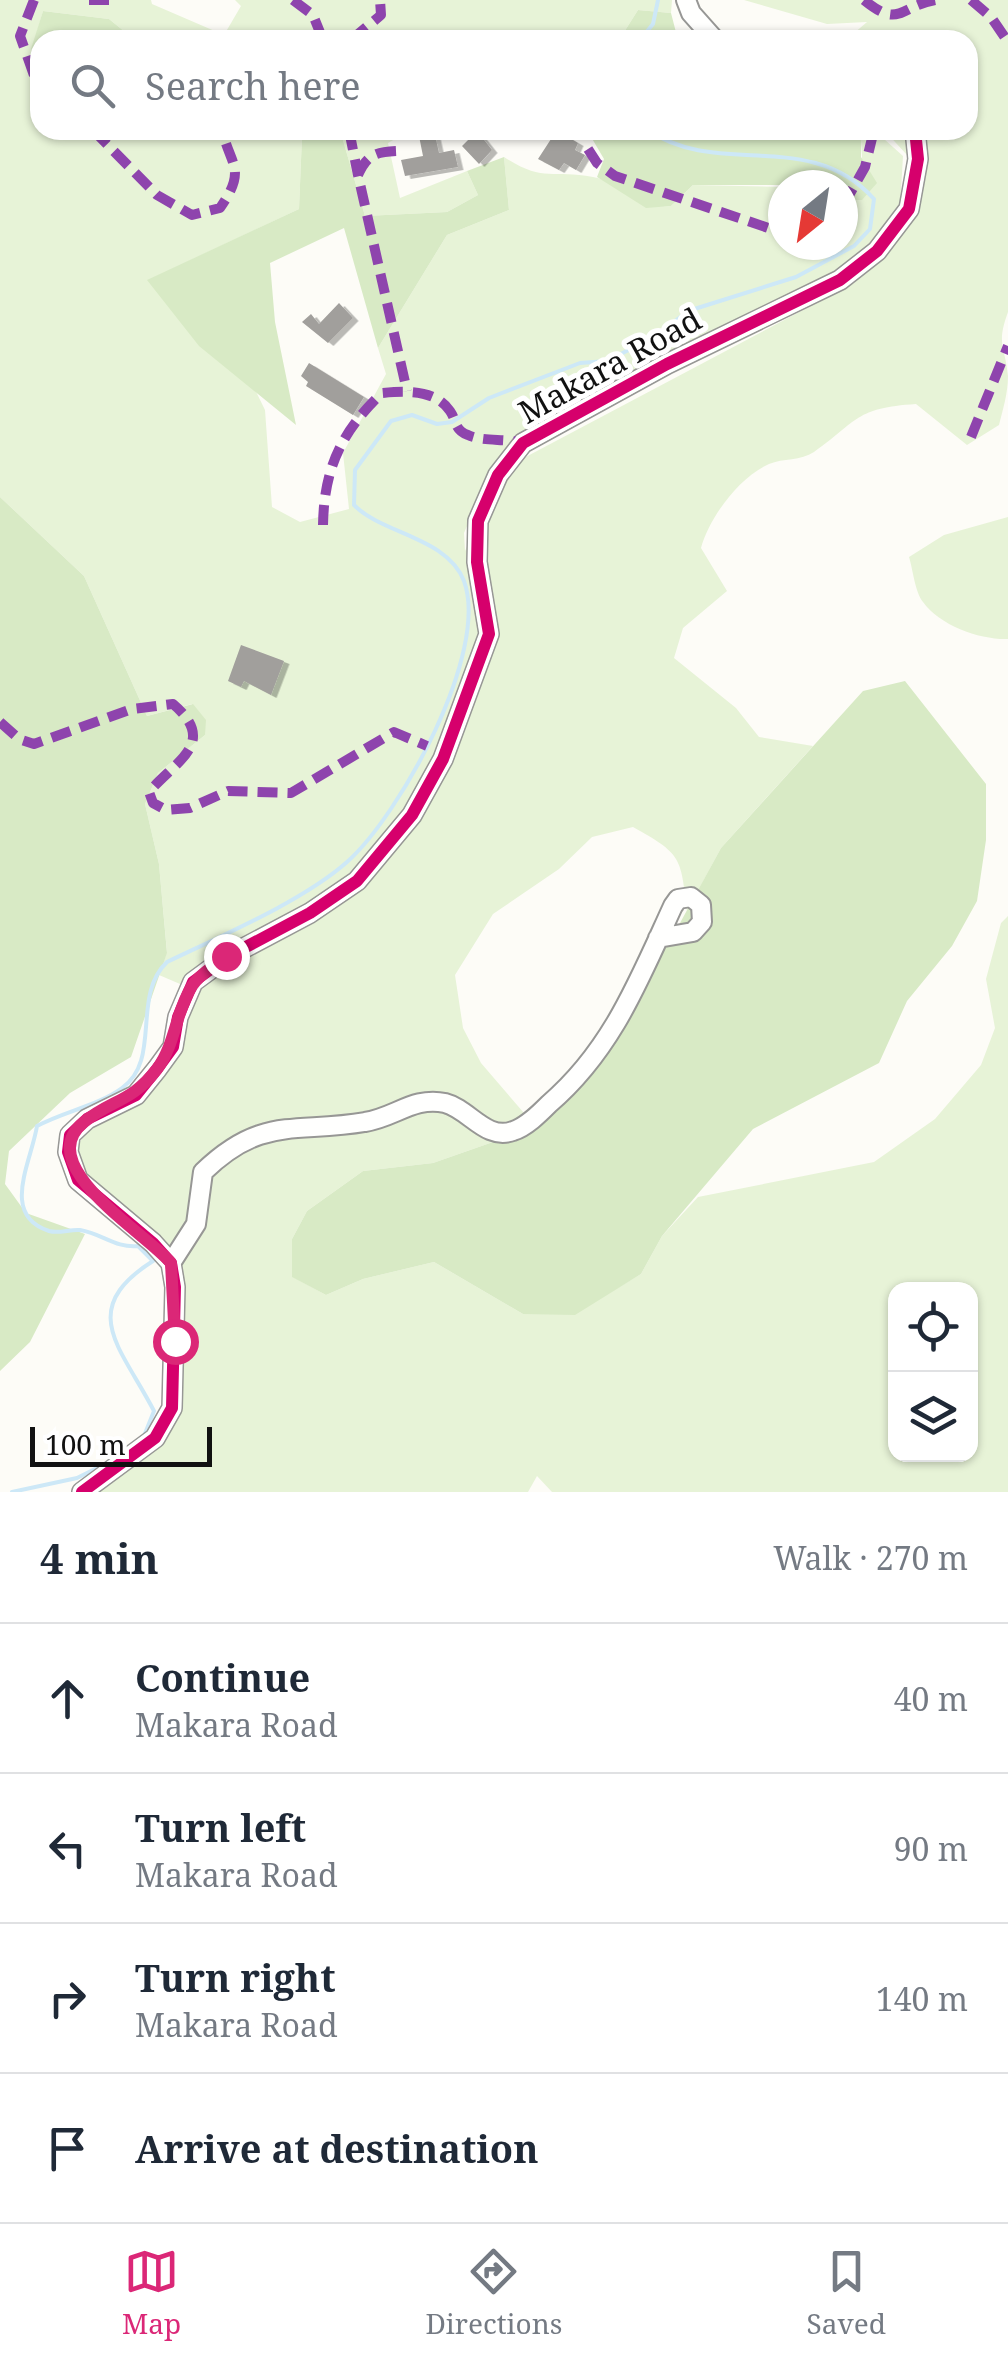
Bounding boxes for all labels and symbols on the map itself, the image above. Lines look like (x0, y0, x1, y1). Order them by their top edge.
north arrow (768, 170, 858, 260)
street label: Makara Road (510, 297, 709, 433)
route end (204, 934, 250, 980)
route start (153, 1319, 199, 1365)
scale bar (30, 1422, 212, 1466)

